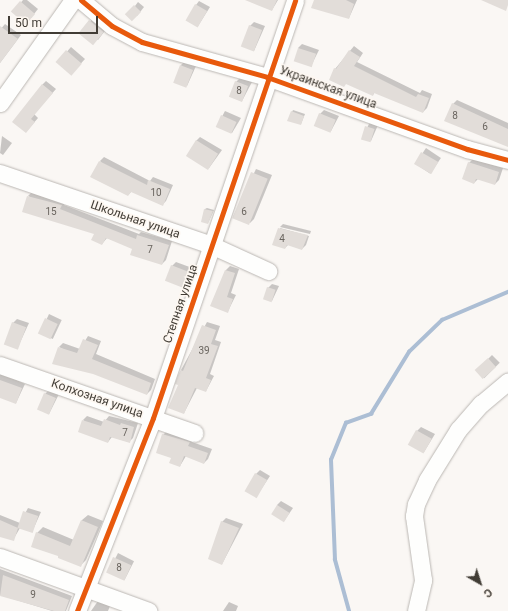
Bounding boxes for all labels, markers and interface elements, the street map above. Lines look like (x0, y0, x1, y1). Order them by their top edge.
scale bar (10, 8, 100, 34)
text: 50 m (15, 16, 42, 30)
street label: Украинская улица (277, 64, 379, 112)
house number: 8 (236, 85, 242, 97)
house number: 8 (452, 110, 458, 122)
house number: 6 (482, 121, 488, 133)
house number: 10 (150, 187, 162, 199)
street label: Школьная улица (88, 198, 182, 242)
house number: 15 (45, 206, 57, 218)
house number: 6 (241, 206, 247, 218)
house number: 4 (279, 233, 285, 245)
house number: 7 (147, 244, 153, 256)
street label: Степная улица (161, 263, 201, 345)
house number: 39 (198, 345, 210, 357)
street label: Колхозная улица (49, 377, 145, 421)
house number: 7 (122, 427, 128, 439)
house number: 8 (116, 562, 122, 574)
north arrow (460, 563, 500, 603)
text: С (481, 585, 495, 600)
house number: 9 (30, 589, 36, 601)

